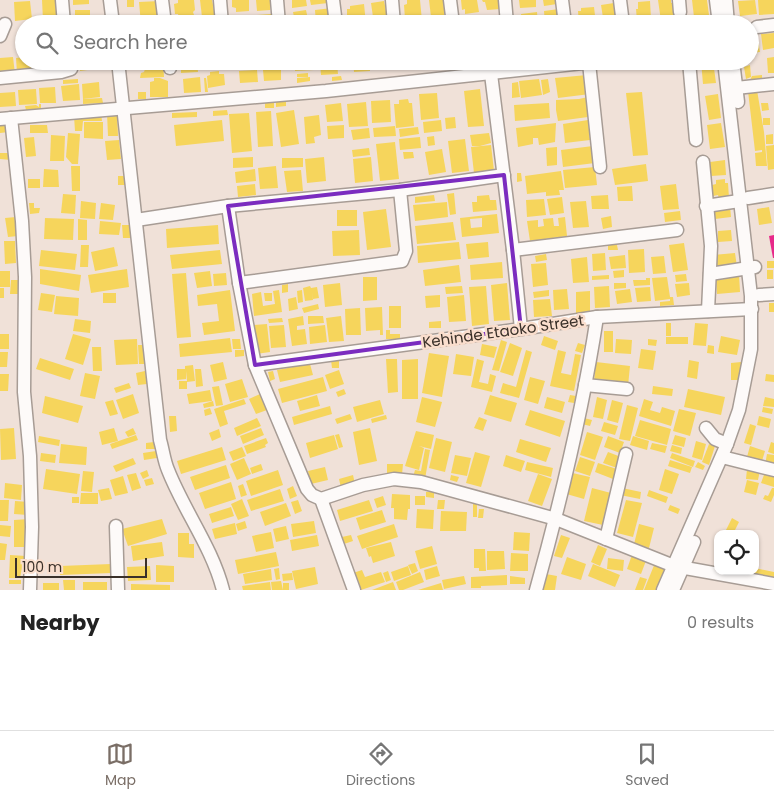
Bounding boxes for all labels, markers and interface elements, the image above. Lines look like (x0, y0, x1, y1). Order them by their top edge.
search box (15, 15, 759, 70)
icon: search (33, 29, 61, 57)
text: Search here (73, 29, 187, 56)
street label: Kehinde Etaoko Street (421, 309, 585, 353)
map controls (714, 530, 759, 575)
button: locate (714, 530, 759, 575)
scale bar (15, 555, 148, 578)
text: 100 m (22, 557, 62, 577)
text: Nearby (20, 608, 100, 637)
text: 0 results (687, 611, 754, 634)
tab: Map (105, 740, 136, 791)
tab: Directions (346, 740, 415, 791)
tab: Saved (625, 740, 669, 791)

